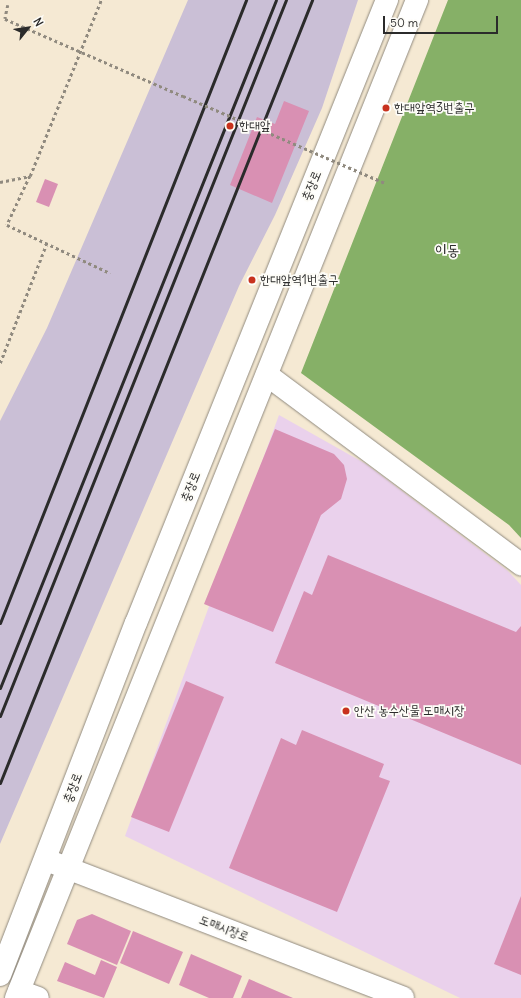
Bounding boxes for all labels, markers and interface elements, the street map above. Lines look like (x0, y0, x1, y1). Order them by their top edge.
north arrow (8, 8, 48, 48)
scale bar (385, 8, 500, 34)
text: N (30, 15, 46, 29)
text: 50 m (390, 15, 418, 30)
place label: 한대앞역3번출구 (394, 100, 475, 116)
marker: 한대앞역3번출구 (381, 103, 391, 113)
place label: 한대앞 (239, 118, 270, 134)
marker: 한대앞 (224, 120, 236, 132)
street label: 충장로 (299, 169, 325, 203)
district label: 이동 (435, 241, 459, 259)
place label: 한대앞역1번출구 (260, 272, 338, 288)
marker: 한대앞역1번출구 (247, 275, 257, 285)
street label: 충장로 (178, 470, 204, 504)
place label: 안산 농수산물 도매시장 (354, 703, 465, 719)
marker: 안산 농수산물 도매시장 (341, 706, 351, 716)
street label: 충장로 (60, 771, 86, 805)
street label: 도매시장로 (197, 912, 251, 946)

